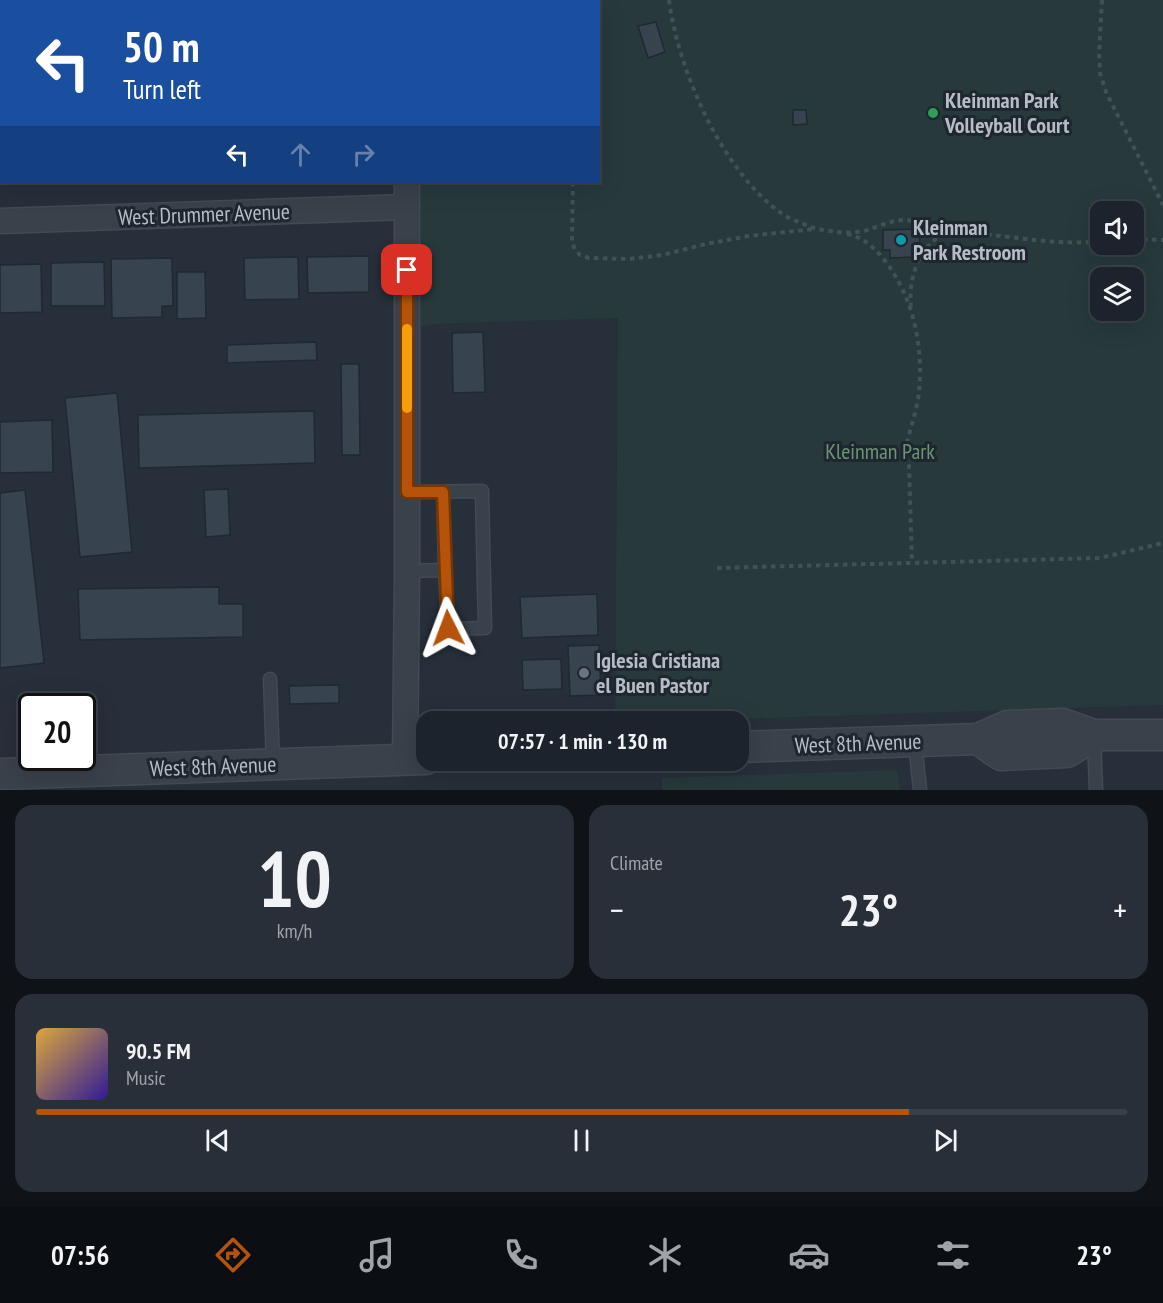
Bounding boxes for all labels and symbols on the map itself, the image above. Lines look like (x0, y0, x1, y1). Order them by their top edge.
place label: Kleinman Park Volleyball Court (944, 86, 1070, 139)
marker: Kleinman Park Volleyball Court (926, 106, 940, 120)
street label: West Drummer Avenue (118, 197, 290, 231)
place label: Kleinman Park Restroom (913, 213, 1026, 266)
marker: Kleinman Park Restroom (894, 233, 908, 247)
pin (381, 244, 432, 295)
park label: Kleinman Park (825, 437, 935, 465)
position arrow (416, 596, 480, 660)
place label: Iglesia Cristiana el Buen Pastor (596, 646, 720, 699)
marker: Iglesia Cristiana el Buen Pastor (577, 666, 591, 680)
speed limit sign: 20 (18, 693, 96, 771)
street label: West 8th Avenue (794, 727, 922, 759)
street label: West 8th Avenue (149, 750, 277, 782)

